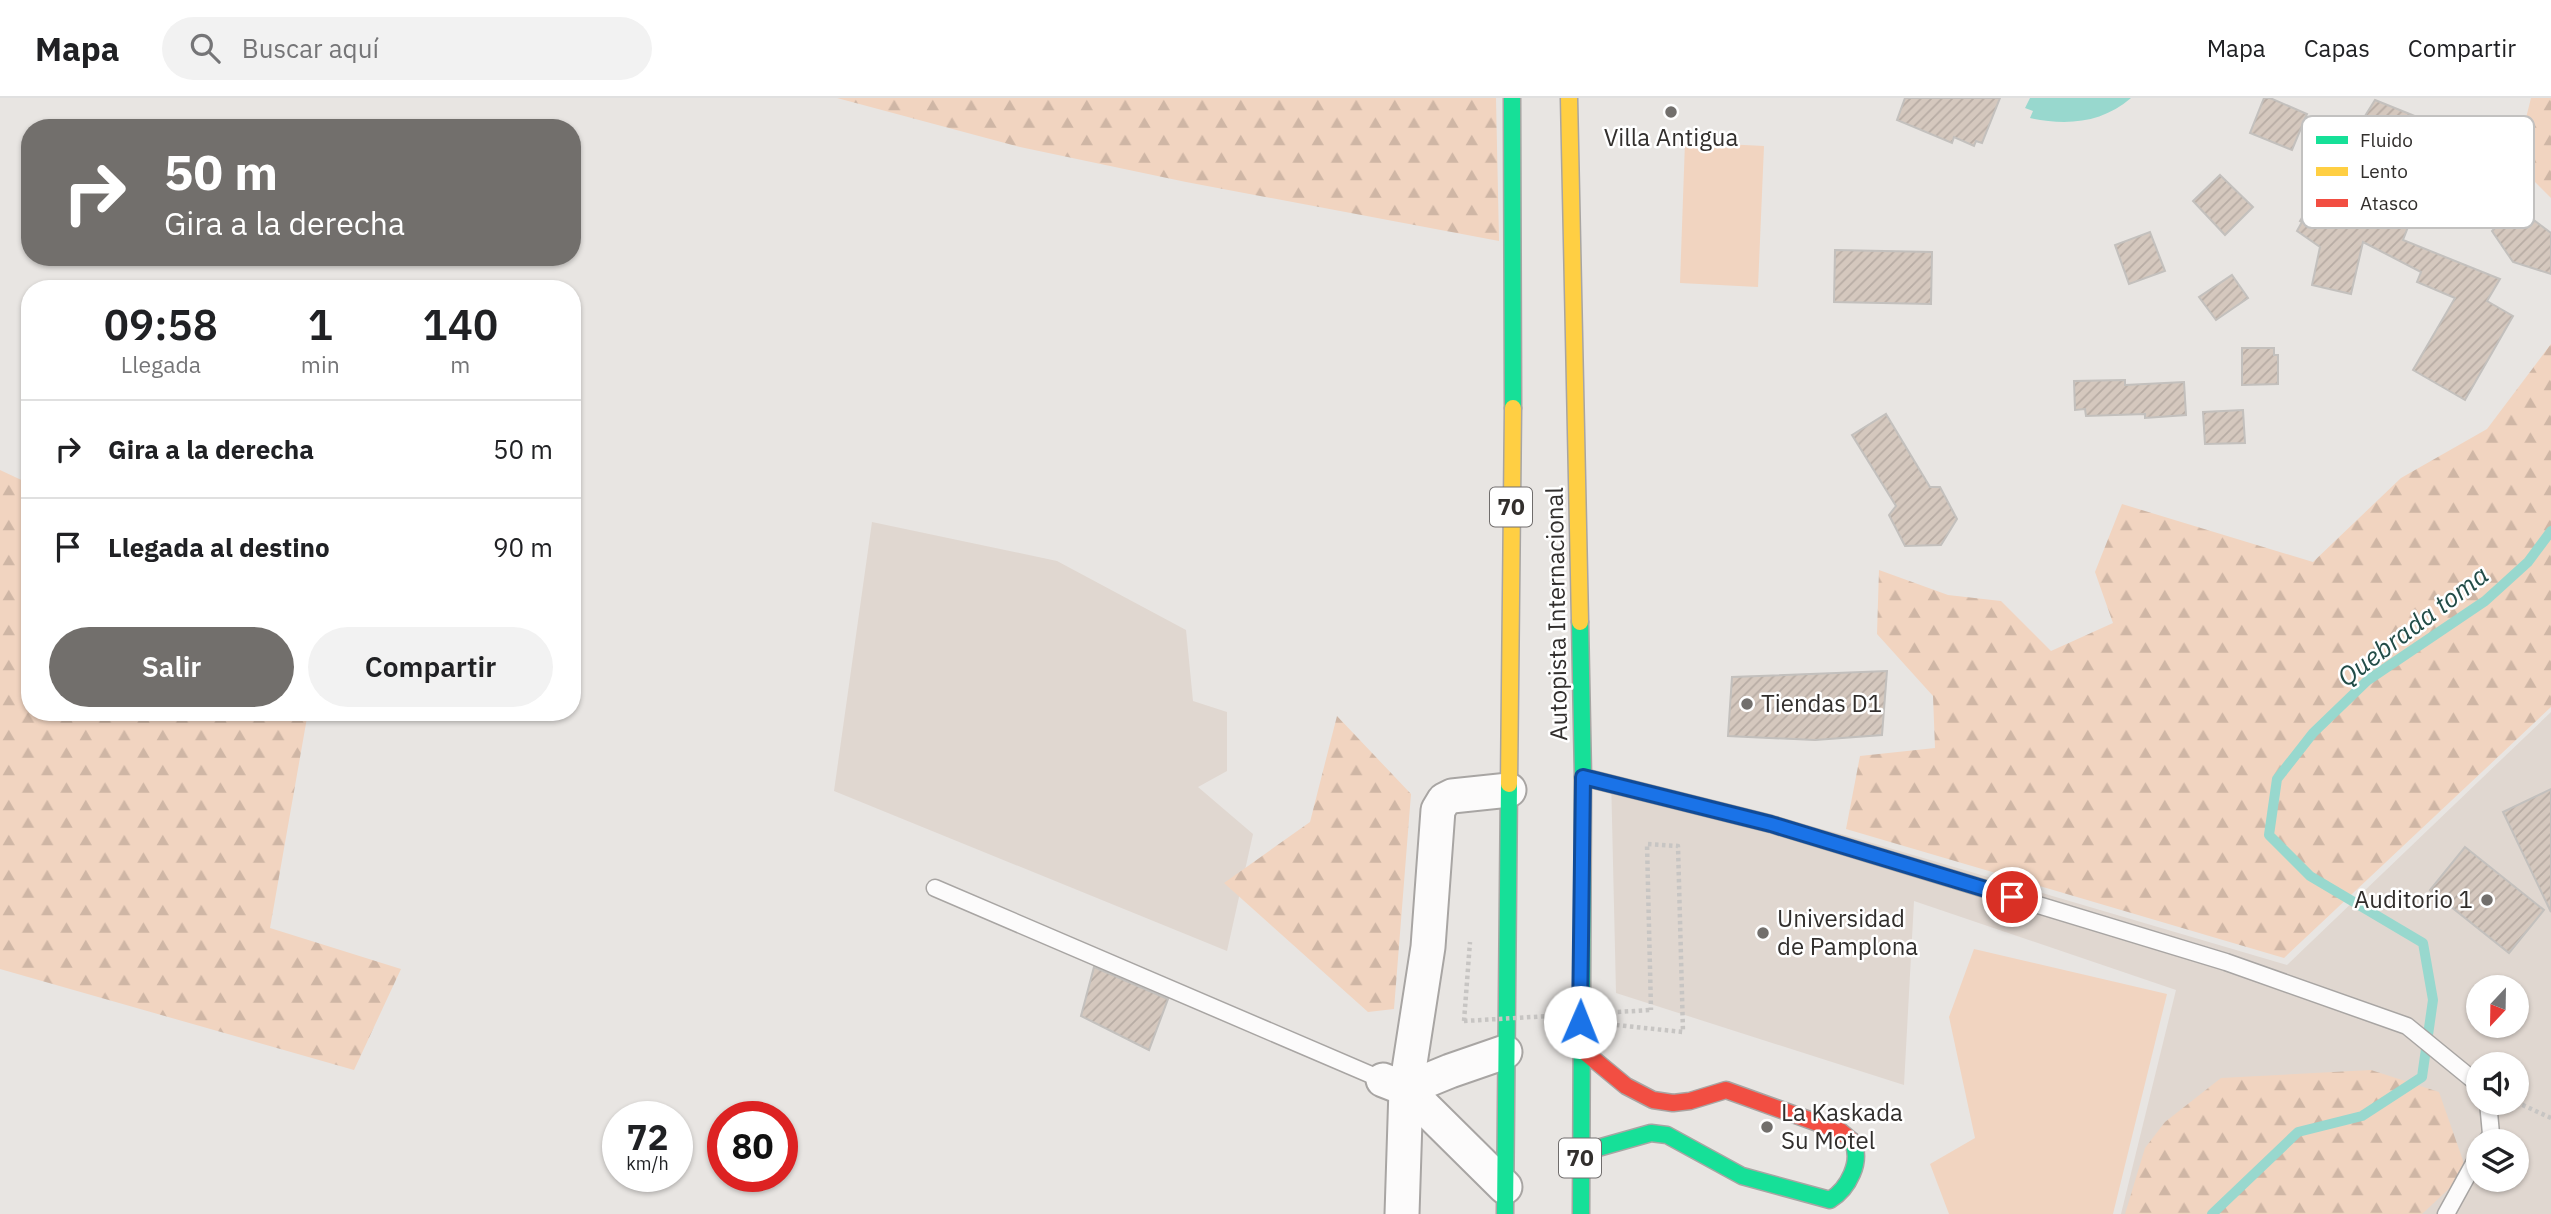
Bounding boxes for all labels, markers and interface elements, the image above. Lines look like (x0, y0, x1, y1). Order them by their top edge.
search box (162, 17, 652, 80)
text: Mapa (35, 27, 120, 70)
icon: search (186, 29, 224, 67)
text: Buscar aquí (242, 31, 379, 65)
text: Mapa (2207, 32, 2266, 64)
text: Capas (2304, 32, 2370, 64)
text: Compartir (2408, 32, 2516, 64)
marker: Villa Antigua (1663, 104, 1679, 120)
legend (2302, 116, 2534, 228)
place label: Villa Antigua (1604, 121, 1738, 153)
text: Fluido (2360, 128, 2413, 152)
text: 50 m (164, 140, 278, 203)
icon: right (49, 147, 140, 238)
text: Lento (2360, 159, 2408, 183)
text: Atasco (2360, 191, 2418, 215)
text: Gira a la derecha (164, 202, 405, 244)
text: 09:58 (104, 297, 218, 352)
text: 1 (308, 297, 333, 352)
text: 140 (423, 297, 498, 352)
text: Llegada (121, 349, 201, 379)
text: min (301, 349, 340, 379)
text: m (450, 349, 470, 379)
icon: right (49, 430, 87, 468)
text: Gira a la derecha (108, 432, 314, 466)
text: 50 m (493, 432, 553, 466)
street label: Autopista Internacional (1538, 487, 1574, 741)
road number: 70 (1490, 488, 1532, 526)
icon: arrive (49, 528, 87, 566)
text: Llegada al destino (108, 530, 330, 564)
text: 90 m (493, 530, 553, 564)
water label: Quebrada toma (2330, 557, 2495, 693)
button: Salir (49, 627, 294, 707)
button: Compartir (308, 627, 553, 707)
place label: Tiendas D1 (1761, 687, 1882, 719)
marker: Tiendas D1 (1739, 696, 1755, 712)
pin (1982, 867, 2042, 927)
icon: arrive (1993, 878, 2031, 916)
place label: Auditorio 1 (2354, 883, 2473, 915)
marker: Auditorio 1 (2479, 892, 2495, 908)
place label: Universidad de Pamplona (1777, 902, 1918, 962)
marker: Universidad de Pamplona (1755, 925, 1771, 941)
north arrow (2466, 975, 2529, 1038)
map controls (2466, 975, 2529, 1192)
position arrow (1543, 985, 1617, 1059)
button: sound (2466, 1052, 2529, 1115)
place label: La Kaskada Su Motel (1781, 1096, 1903, 1156)
speed limit sign: 80 (707, 1101, 798, 1192)
text: 72 (626, 1114, 669, 1160)
marker: La Kaskada Su Motel (1759, 1119, 1775, 1135)
button: layers (2466, 1129, 2529, 1192)
road number: 70 (1559, 1138, 1601, 1177)
text: km/h (626, 1152, 669, 1175)

